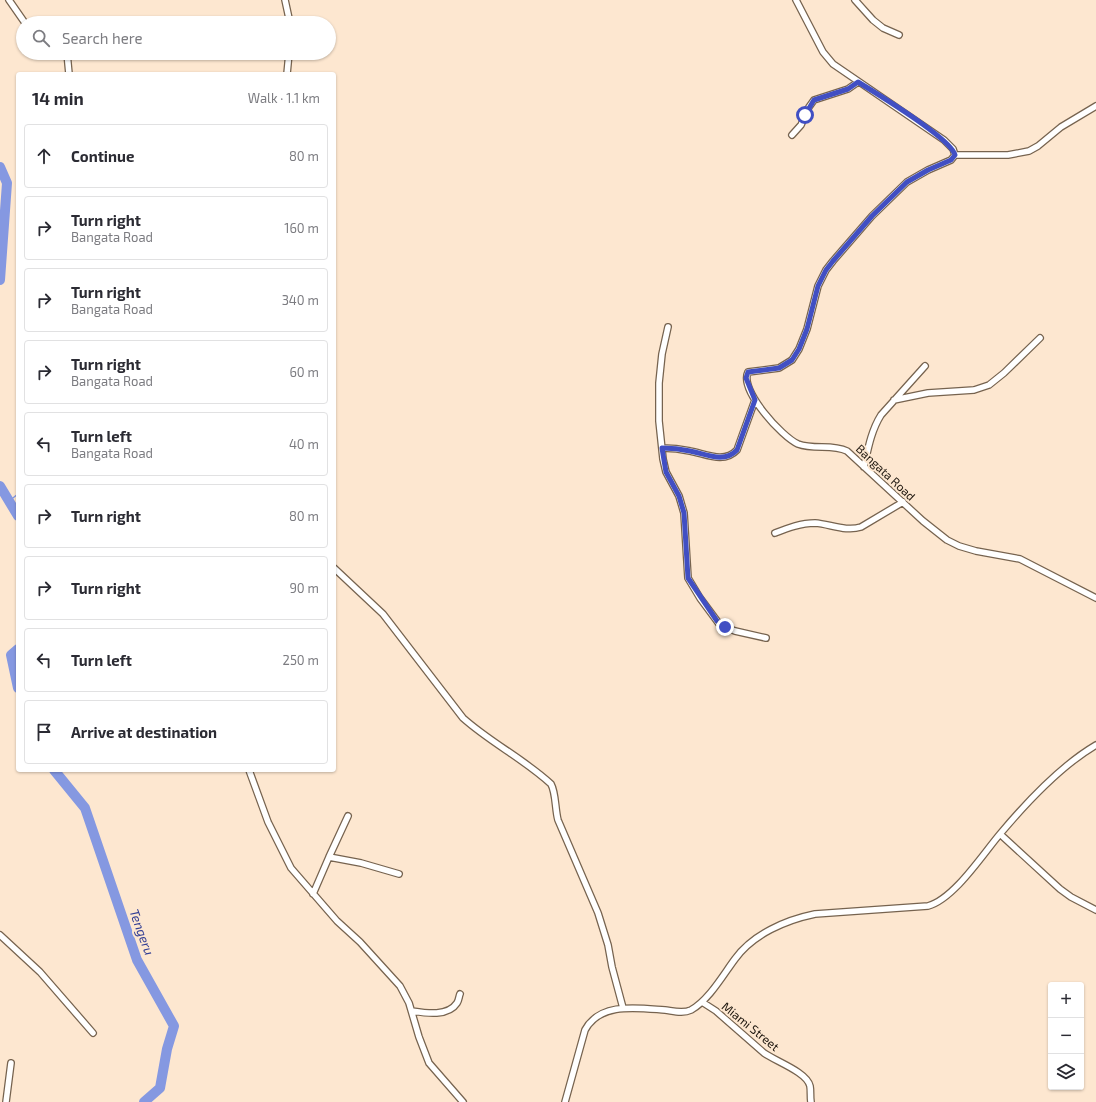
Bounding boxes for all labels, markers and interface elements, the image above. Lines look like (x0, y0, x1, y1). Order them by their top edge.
search box (16, 16, 336, 60)
icon: search (30, 27, 52, 49)
text: Search here (62, 29, 143, 47)
text: 14 min (32, 88, 84, 108)
text: Walk · 1.1 km (248, 90, 320, 106)
route start (796, 106, 814, 124)
icon: ahead (33, 145, 55, 167)
text: Continue (71, 147, 134, 165)
text: 80 m (289, 148, 319, 164)
text: Turn right (71, 211, 141, 229)
icon: right (33, 217, 55, 239)
text: 160 m (284, 220, 319, 236)
text: Bangata Road (71, 229, 153, 245)
text: Turn right (71, 283, 141, 301)
icon: right (33, 289, 55, 311)
text: 340 m (282, 292, 319, 308)
text: Bangata Road (71, 301, 153, 317)
text: Turn right (71, 355, 141, 373)
icon: right (33, 361, 55, 383)
text: 60 m (289, 364, 319, 380)
text: Bangata Road (71, 373, 153, 389)
text: Turn left (71, 427, 132, 445)
icon: left (33, 433, 55, 455)
text: 40 m (289, 436, 319, 452)
street label: Bangata Road (854, 441, 918, 503)
text: Bangata Road (71, 445, 153, 461)
icon: right (33, 505, 55, 527)
text: Turn right (71, 507, 141, 525)
text: 80 m (289, 508, 319, 524)
icon: right (33, 577, 55, 599)
text: Turn right (71, 579, 141, 597)
text: 90 m (289, 580, 319, 596)
route end (716, 618, 734, 636)
icon: left (33, 649, 55, 671)
text: Turn left (71, 651, 132, 669)
text: 250 m (283, 652, 319, 668)
icon: arrive (33, 721, 55, 743)
text: Arrive at destination (71, 723, 217, 741)
water label: Tengeru (126, 907, 158, 957)
map controls (1048, 982, 1084, 1090)
button: + (1048, 982, 1084, 1018)
street label: Miami Street (720, 999, 783, 1054)
button: − (1048, 1018, 1084, 1054)
button: layers (1048, 1054, 1084, 1090)

